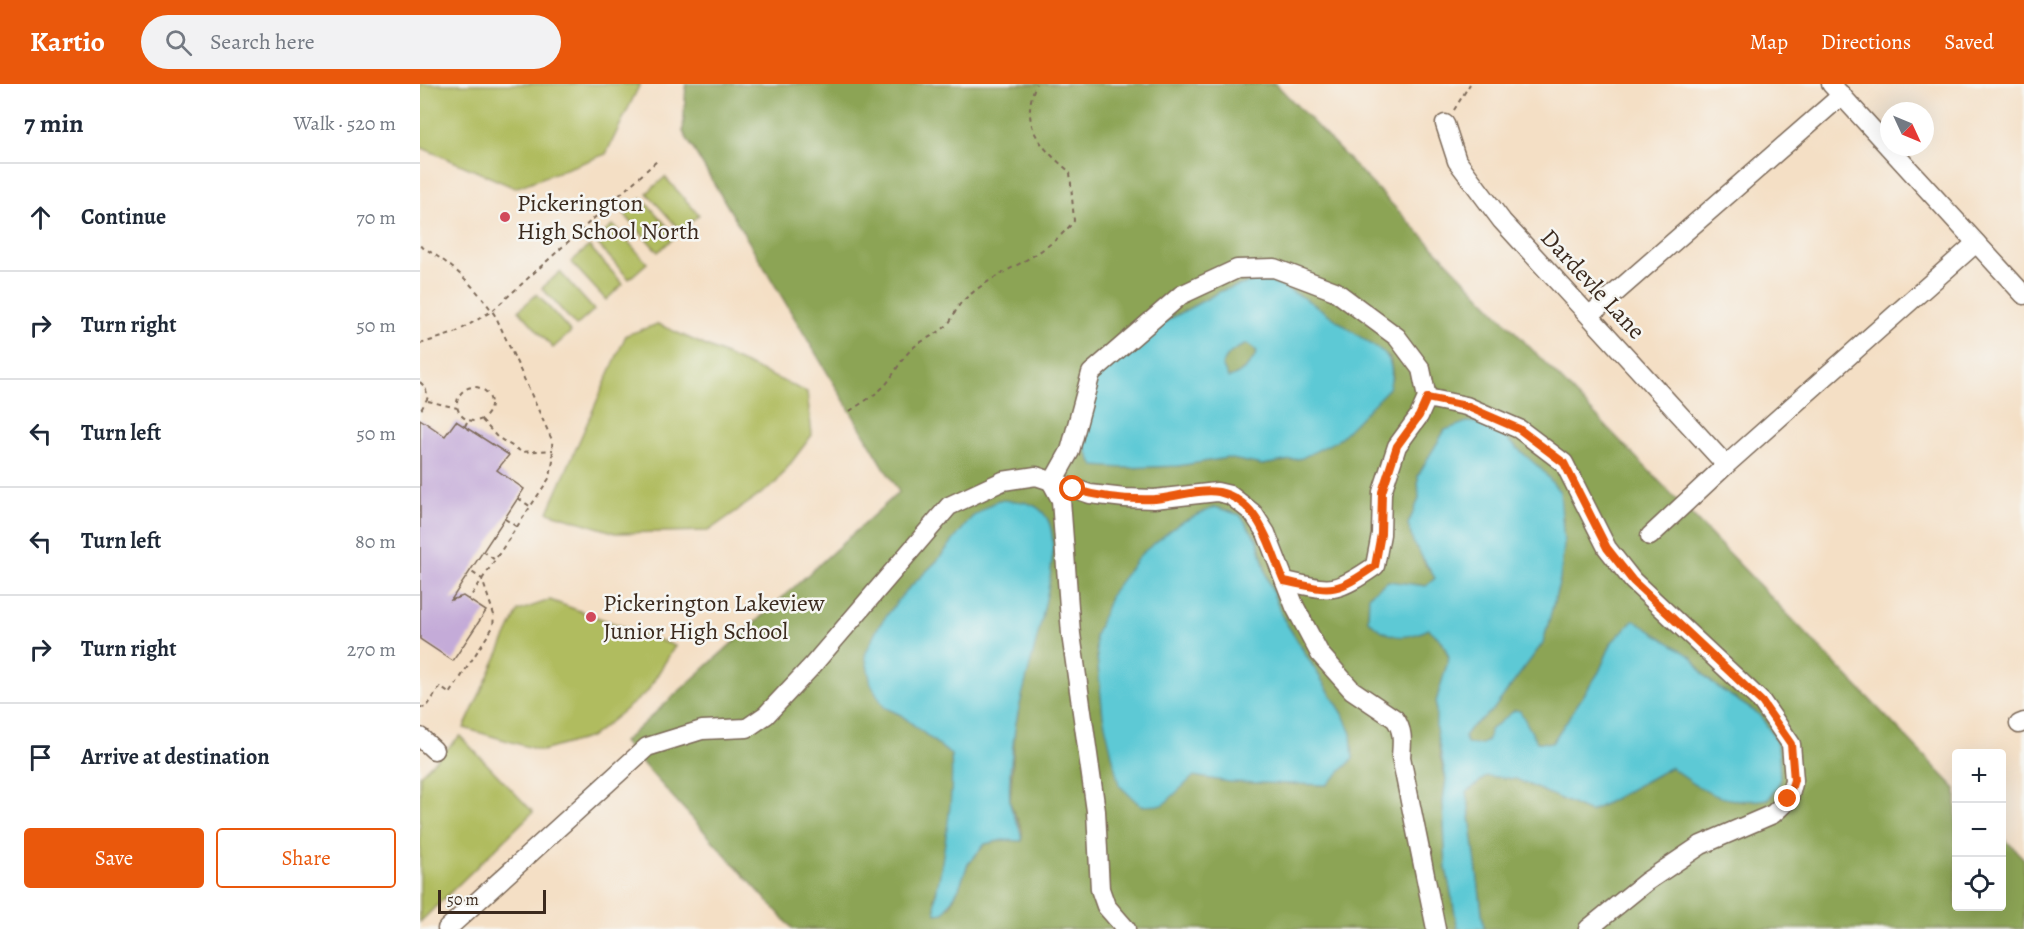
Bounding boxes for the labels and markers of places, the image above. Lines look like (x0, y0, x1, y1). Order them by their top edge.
place label: Pickerington High School North (517, 187, 700, 247)
marker: Pickerington High School North (498, 210, 512, 224)
place label: Pickerington Lakeview Junior High School (603, 587, 825, 647)
marker: Pickerington Lakeview Junior High School (584, 610, 598, 624)

